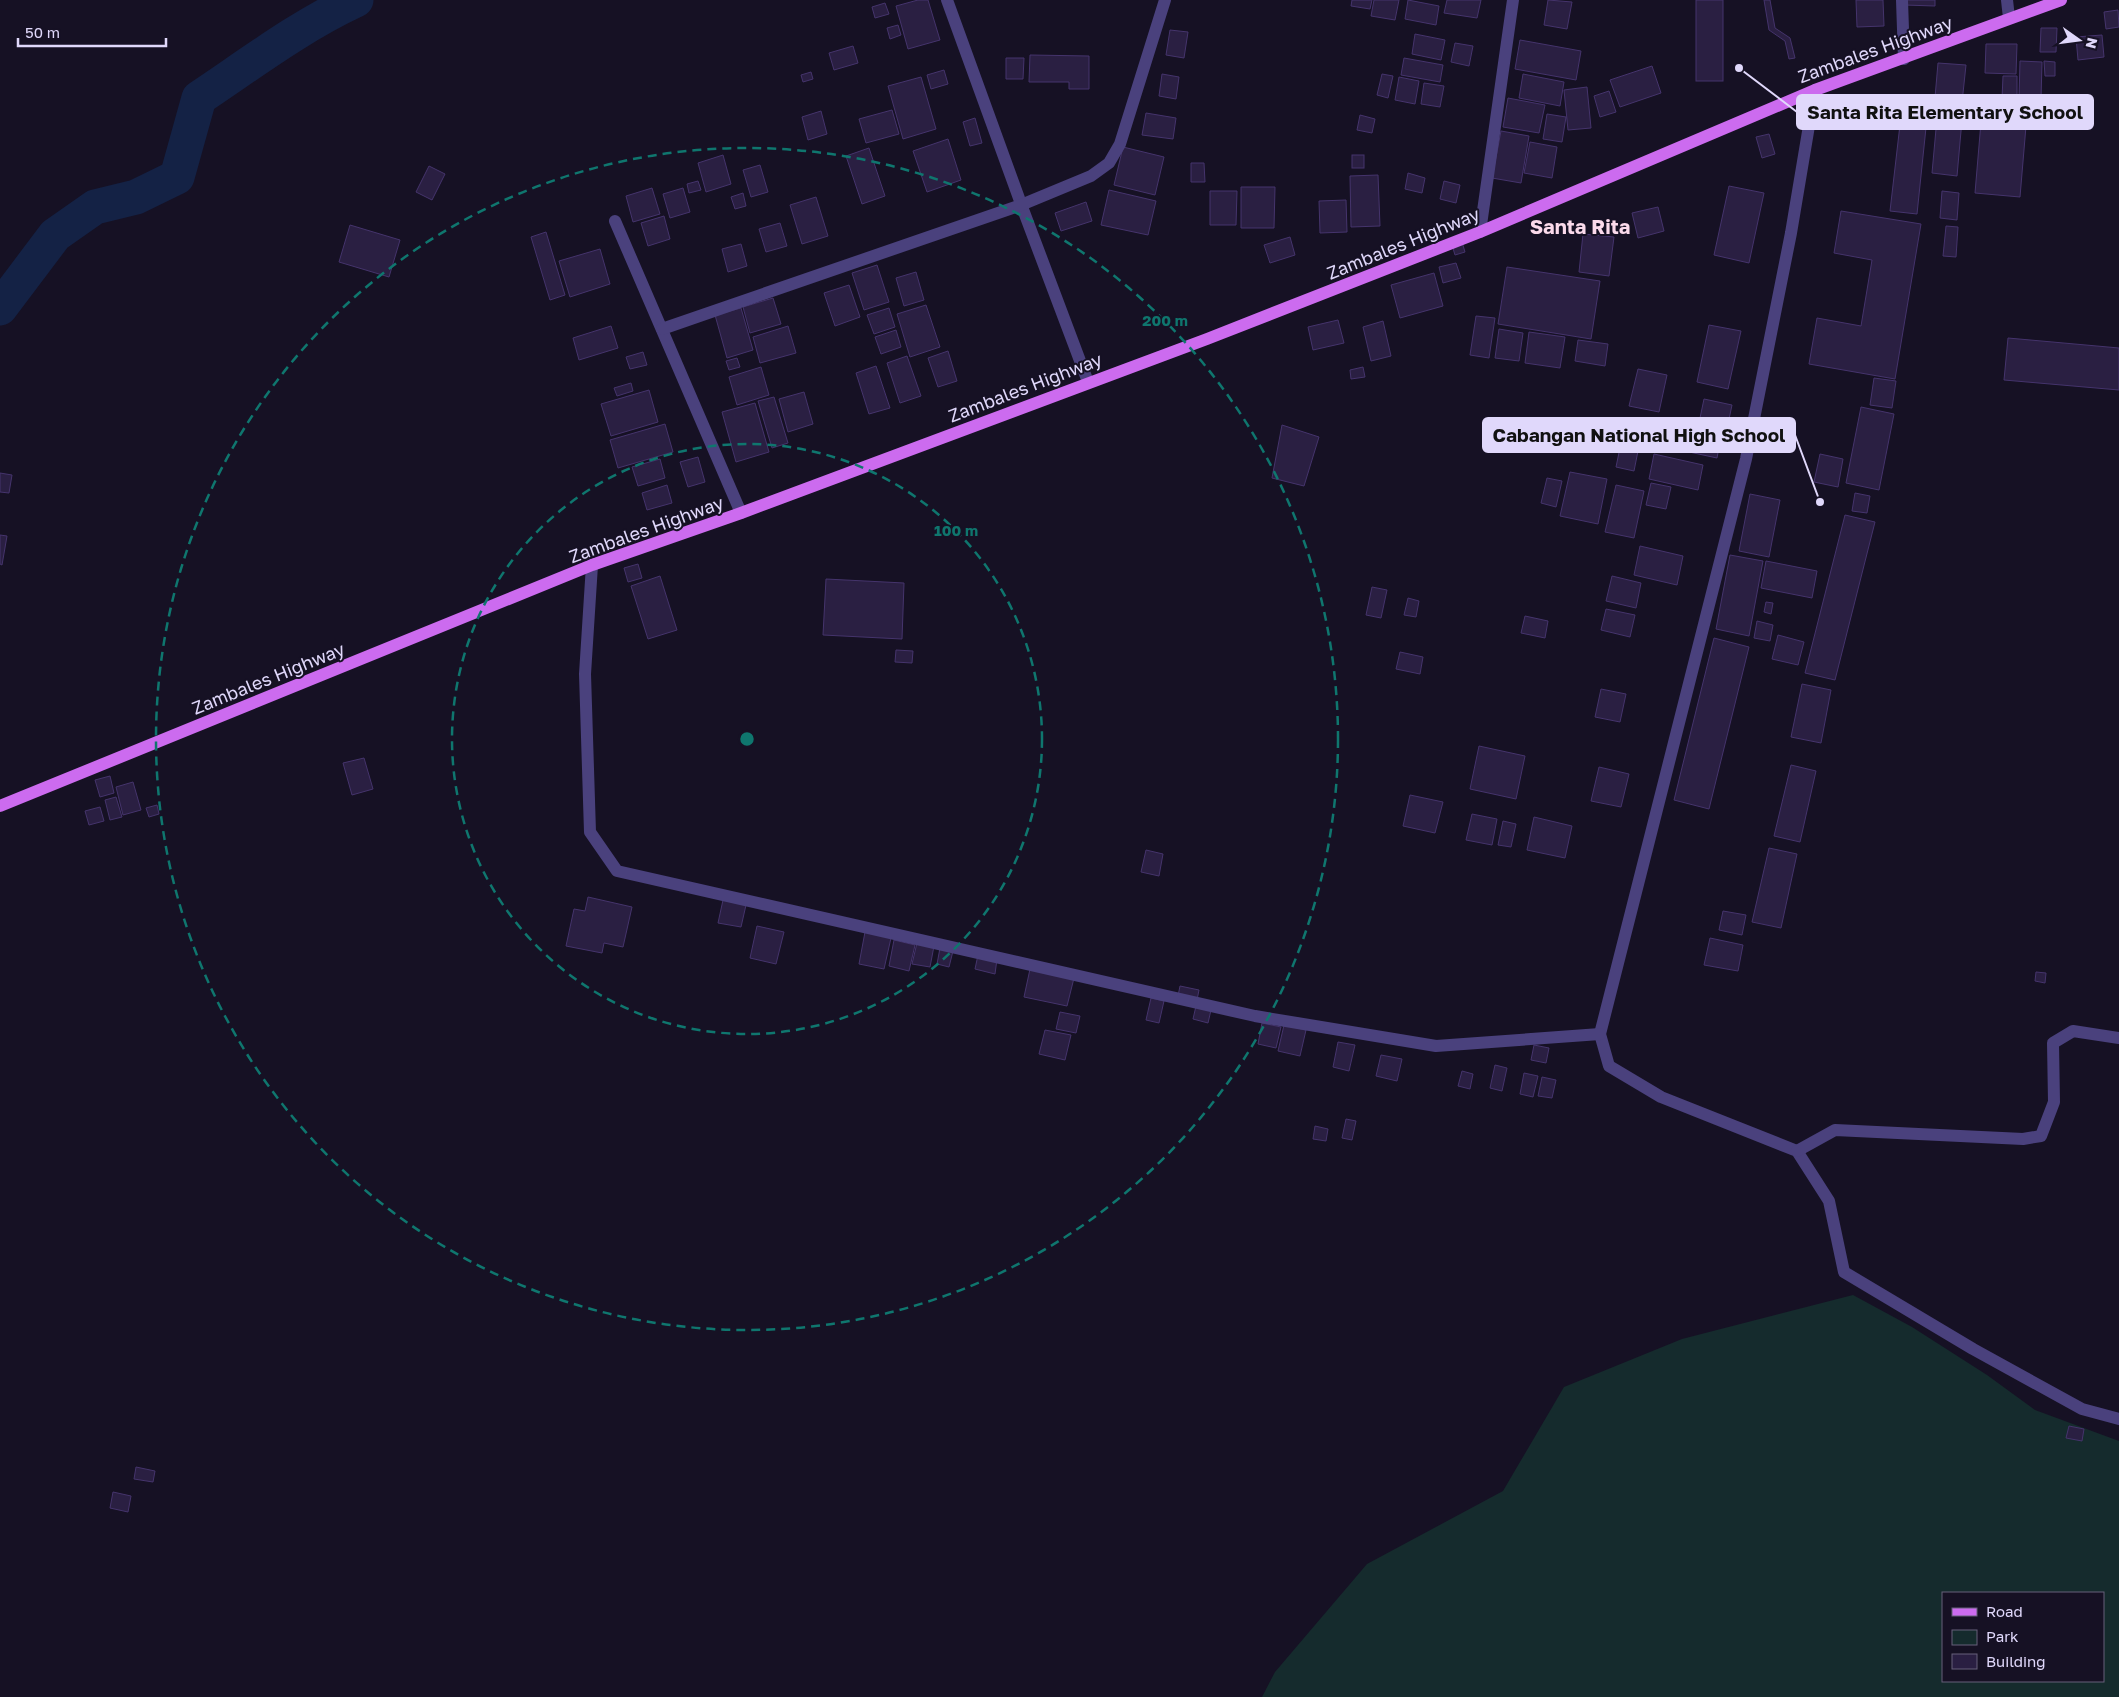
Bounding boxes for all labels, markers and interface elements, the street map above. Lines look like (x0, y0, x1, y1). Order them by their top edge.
street label: Zambales Highway (1795, 11, 1955, 87)
scale bar (18, 15, 165, 47)
north arrow (2054, 15, 2104, 65)
text: 50 m (25, 23, 60, 41)
text: N (2083, 36, 2102, 50)
callout: Santa Rita Elementary School (1797, 95, 2093, 129)
text: Santa Rita Elementary School (1807, 100, 2083, 123)
street label: Zambales Highway (1323, 202, 1483, 284)
district label: Santa Rita (1530, 214, 1630, 238)
text: 200 m (1142, 311, 1188, 329)
street label: Zambales Highway (945, 348, 1105, 426)
callout: Cabangan National High School (1483, 418, 1795, 452)
text: Cabangan National High School (1493, 423, 1785, 446)
street label: Zambales Highway (566, 491, 726, 567)
text: 100 m (934, 521, 978, 539)
street label: Zambales Highway (188, 637, 348, 719)
centre of rings (738, 730, 756, 748)
legend (1942, 1592, 2104, 1682)
text: Road (1986, 1602, 2023, 1620)
text: Park (1986, 1627, 2019, 1645)
text: Building (1986, 1652, 2046, 1670)

